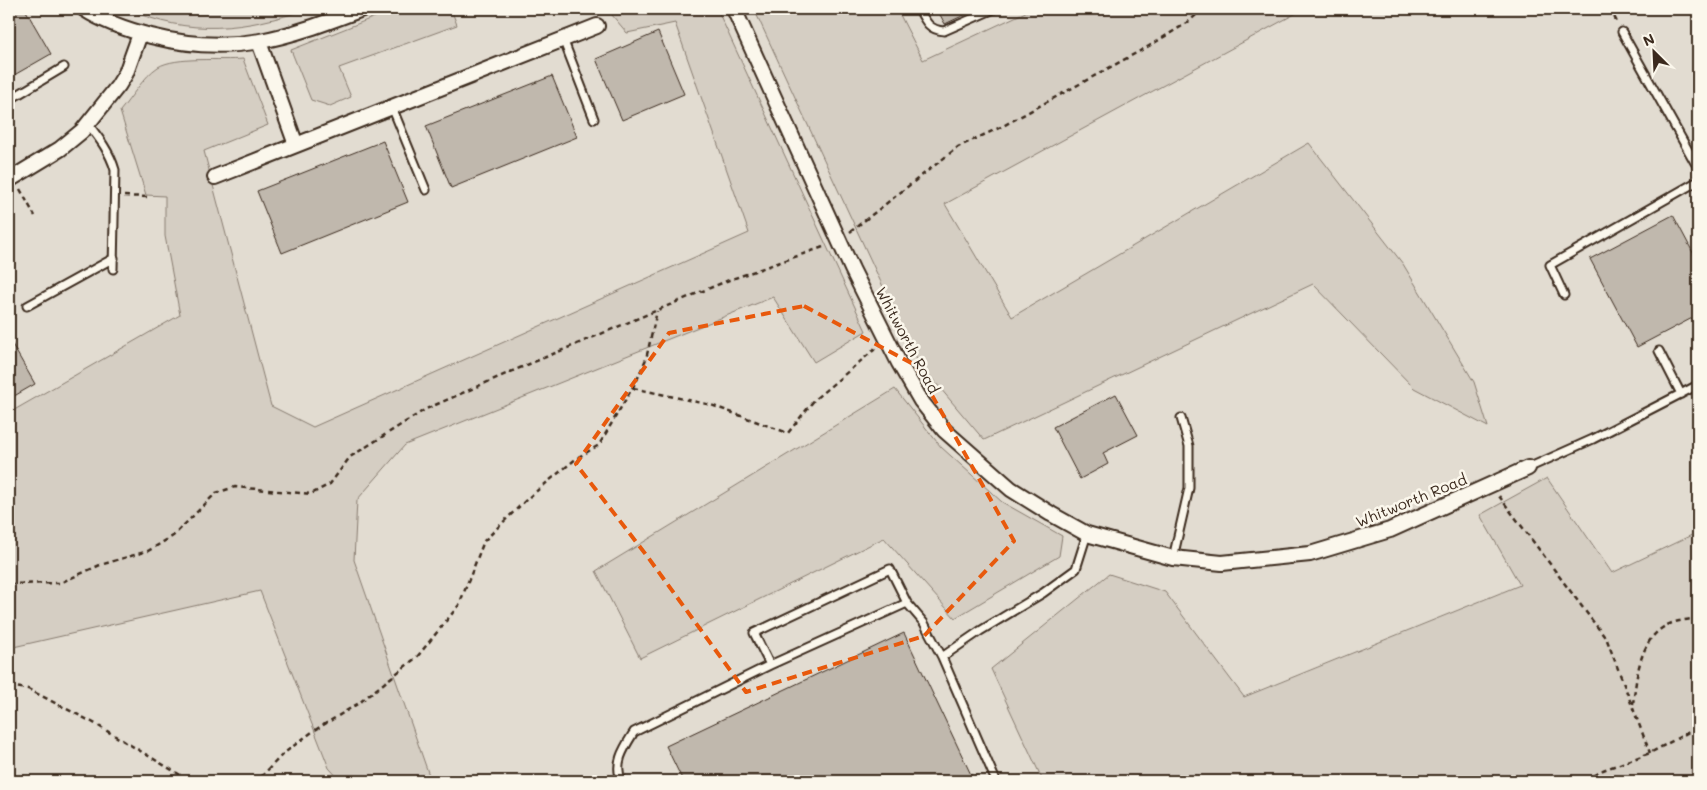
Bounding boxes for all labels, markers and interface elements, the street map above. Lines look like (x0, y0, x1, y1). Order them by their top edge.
north arrow (1630, 28, 1680, 78)
text: N (1640, 29, 1657, 51)
street label: Whitworth Road (871, 283, 945, 397)
street label: Whitworth Road (1352, 469, 1470, 531)

